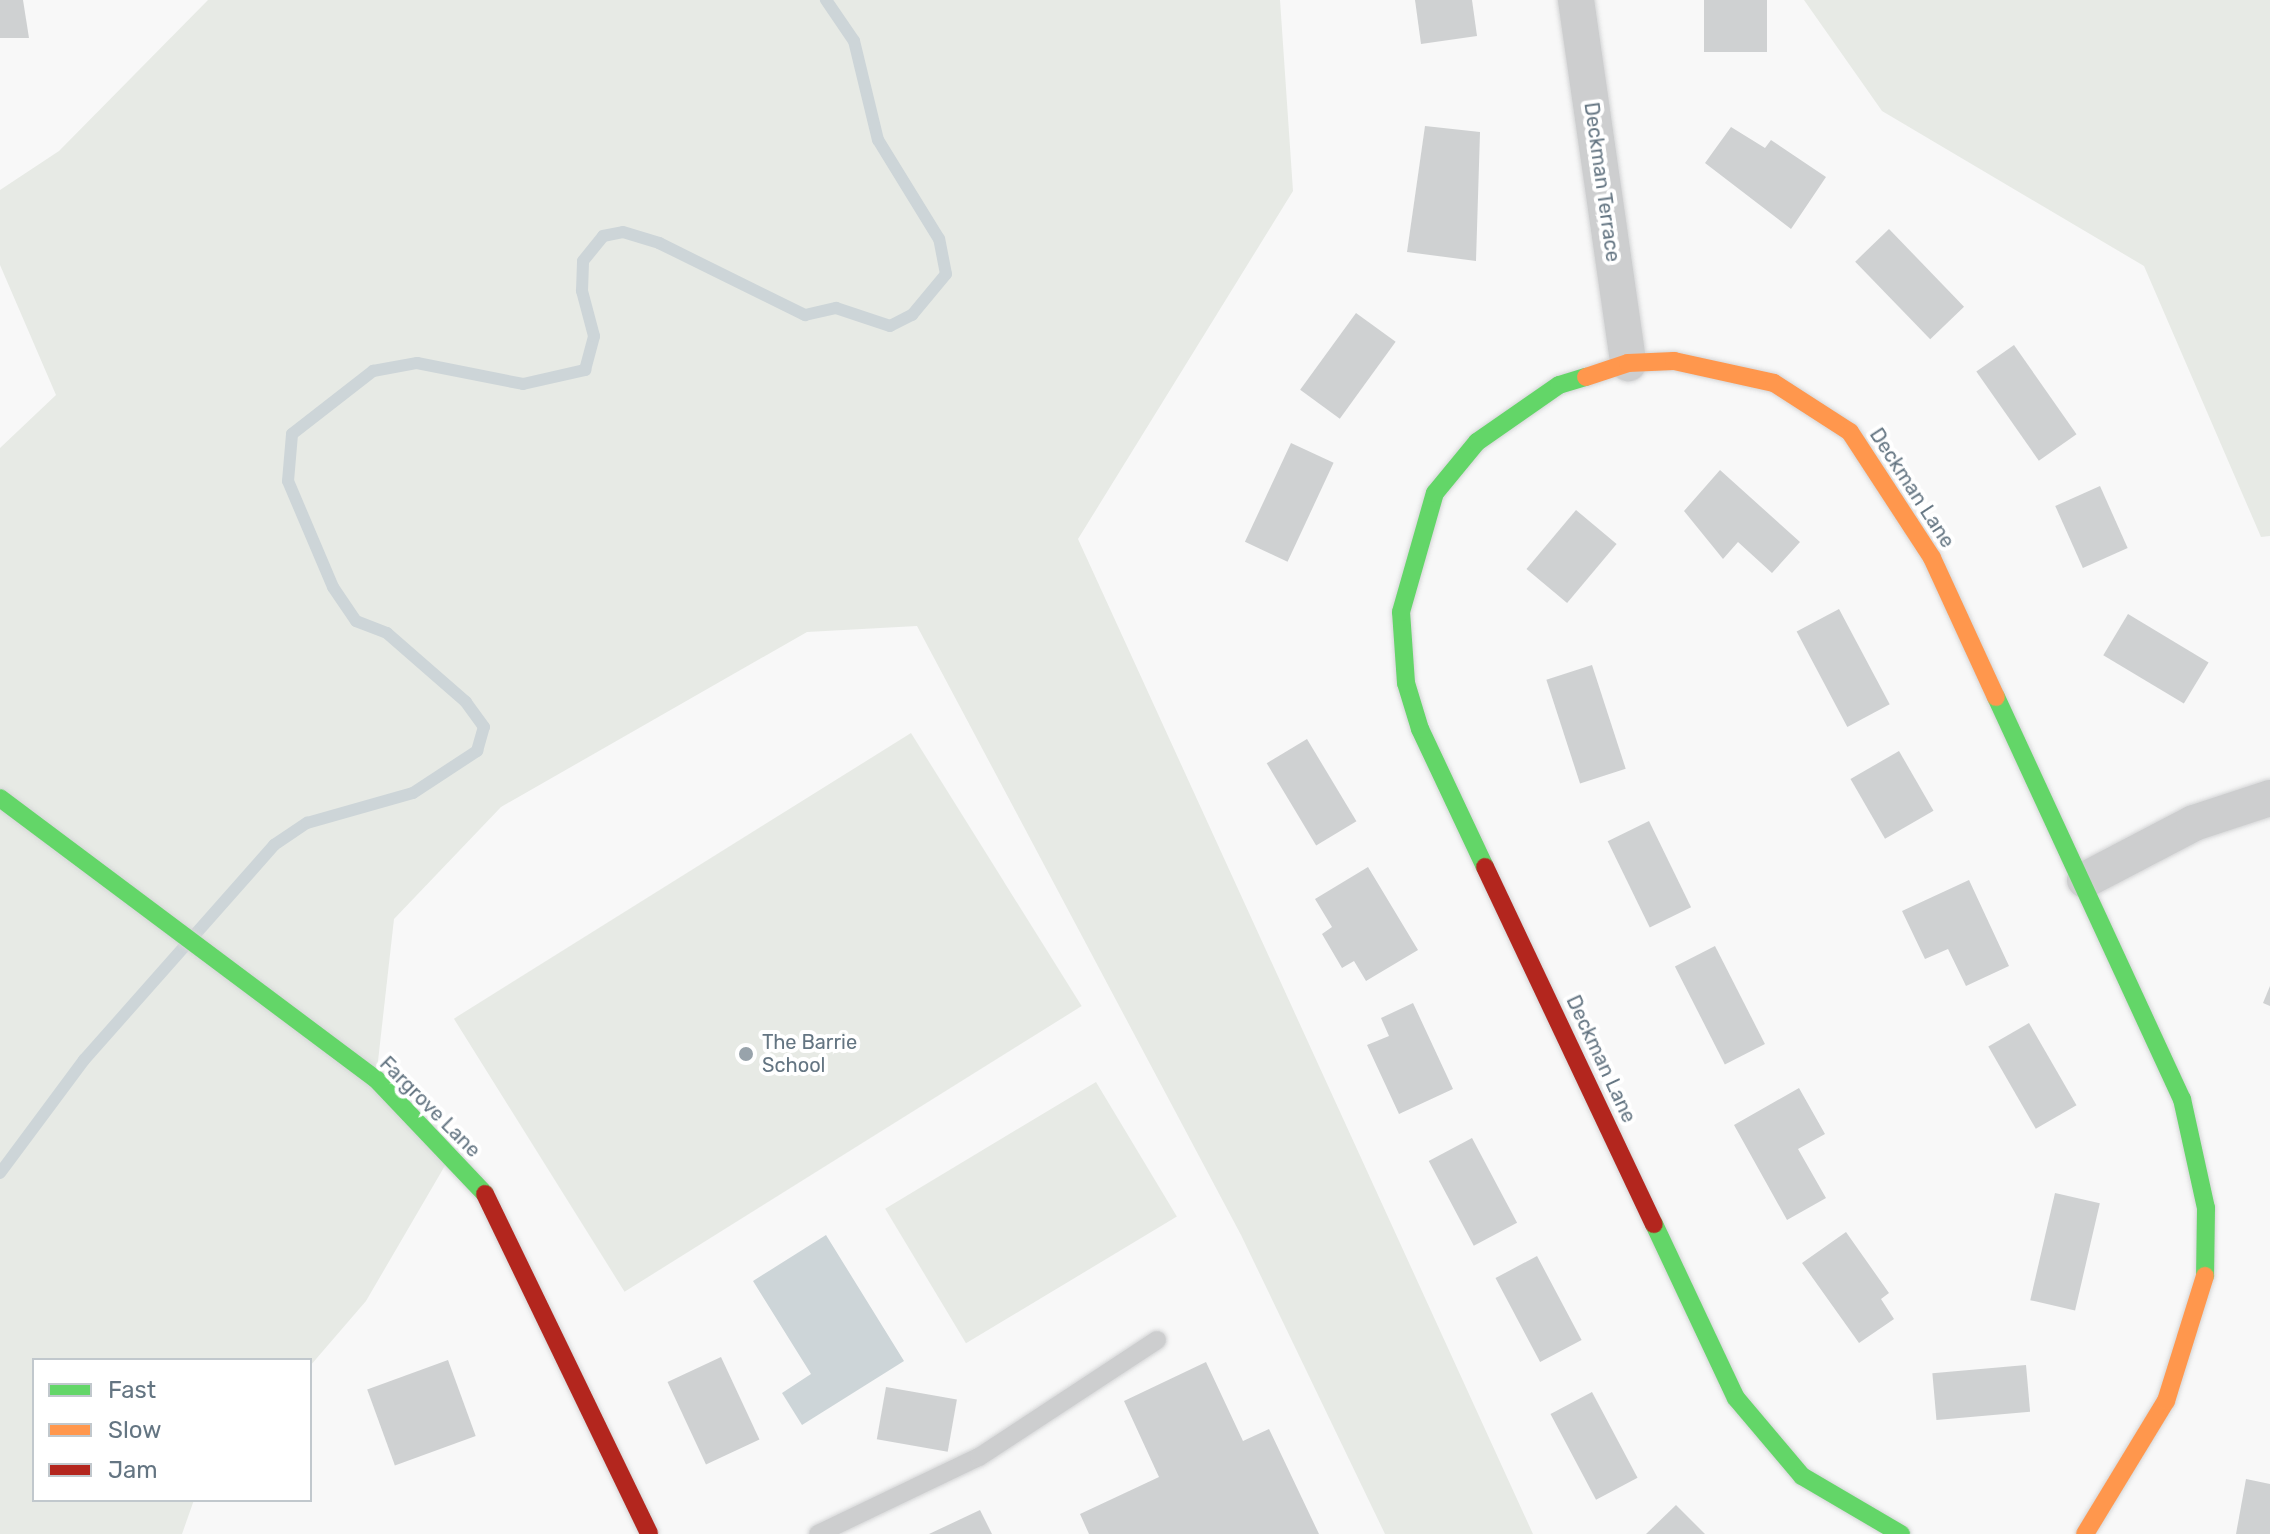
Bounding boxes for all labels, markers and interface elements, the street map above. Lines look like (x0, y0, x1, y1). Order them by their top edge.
street label: Deckman Terrace (1579, 100, 1625, 264)
street label: Deckman Lane (1864, 424, 1960, 552)
street label: Deckman Lane (1561, 991, 1641, 1127)
place label: The Barrie School (762, 1030, 857, 1077)
marker: The Barrie School (737, 1045, 755, 1063)
street label: Fargrove Lane (375, 1052, 485, 1162)
legend (32, 1358, 312, 1502)
text: Fast (108, 1376, 156, 1404)
text: Slow (108, 1416, 161, 1444)
text: Jam (108, 1456, 158, 1484)

